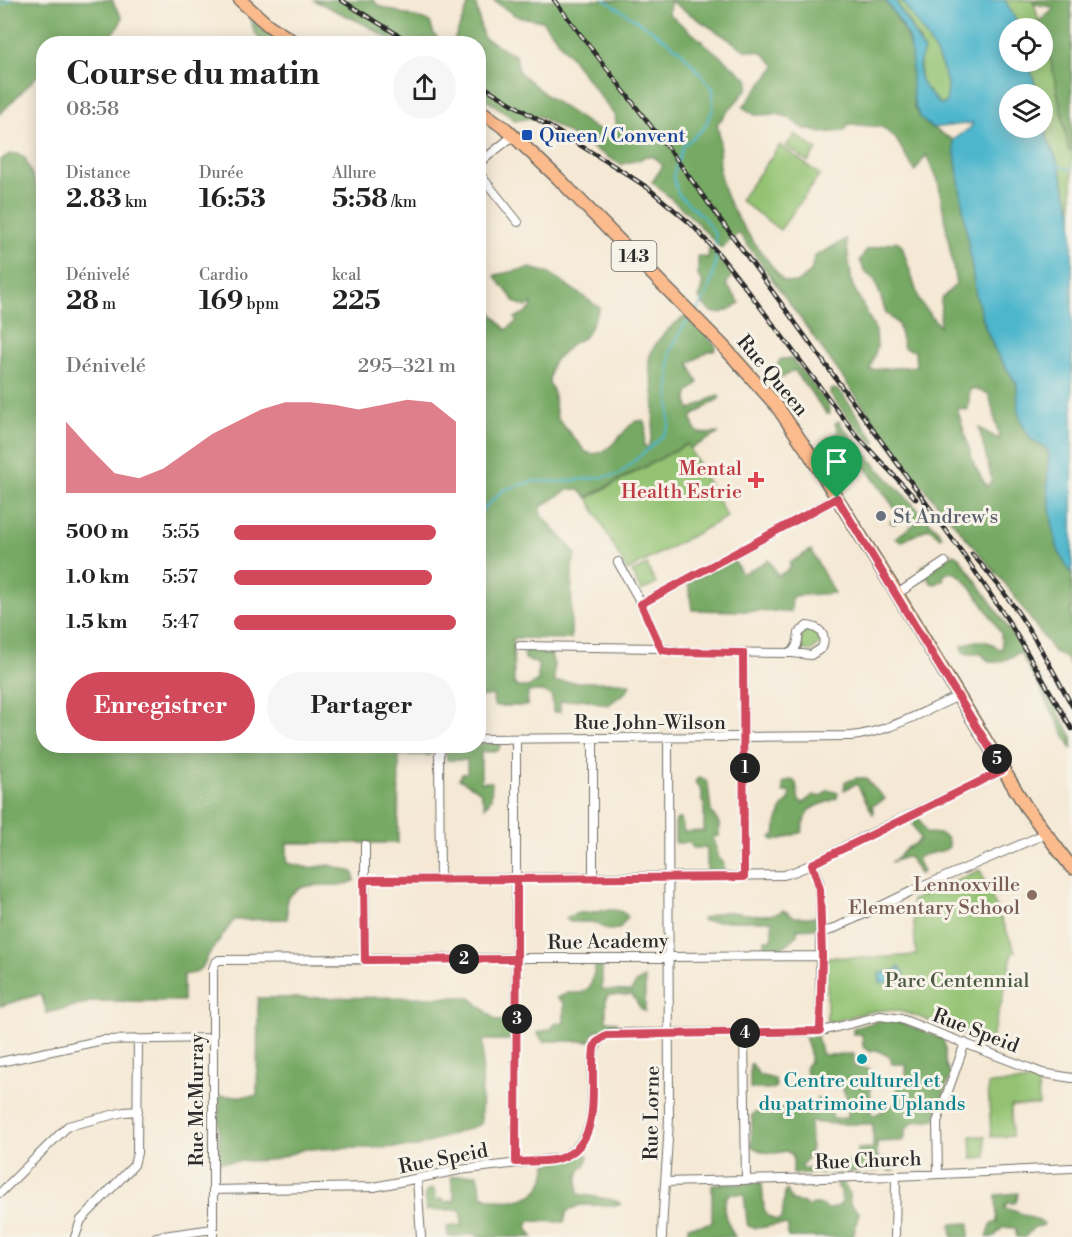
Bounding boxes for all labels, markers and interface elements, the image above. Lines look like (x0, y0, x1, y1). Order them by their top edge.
map controls (999, 18, 1053, 138)
button: locate (999, 18, 1053, 72)
text: Course du matin (66, 54, 320, 95)
button: share (393, 56, 456, 119)
button: layers (999, 84, 1053, 138)
text: 08:58 (66, 97, 119, 122)
place label: Queen / Convent (539, 124, 686, 149)
marker: Queen / Convent (520, 128, 534, 142)
text: Distance (66, 163, 131, 183)
text: Durée (199, 163, 244, 183)
text: Allure (332, 163, 376, 183)
text: 2.83 (66, 183, 122, 215)
text: 16:53 (199, 183, 266, 215)
text: 5:58 (332, 183, 388, 215)
text: km (122, 192, 147, 212)
text: /km (388, 192, 417, 212)
road number: 143 (612, 241, 656, 271)
text: Dénivelé (66, 265, 130, 285)
text: Cardio (199, 265, 248, 285)
text: kcal (332, 265, 361, 285)
text: 28 (66, 285, 99, 317)
text: 169 (199, 285, 243, 317)
text: 225 (332, 285, 381, 317)
text: m (99, 294, 116, 314)
text: bpm (243, 294, 279, 314)
street label: Rue Queen (731, 330, 813, 422)
text: Dénivelé (66, 354, 146, 379)
text: 295–321 m (358, 354, 456, 379)
pin (811, 436, 862, 498)
icon: arrive (820, 445, 853, 478)
place label: Mental Health Estrie (621, 457, 742, 505)
marker: Mental Health Estrie (747, 471, 765, 489)
place label: St Andrew's (893, 505, 998, 530)
marker: St Andrew's (874, 509, 888, 523)
text: 500 m (66, 520, 129, 545)
text: 5:55 (162, 520, 200, 545)
text: 1.0 km (66, 565, 130, 590)
text: 5:57 (162, 565, 198, 590)
text: 1.5 km (66, 610, 127, 635)
text: 5:47 (162, 610, 199, 635)
button: Enregistrer (66, 672, 255, 741)
button: Partager (267, 672, 456, 741)
street label: Rue John-Wilson (574, 711, 726, 736)
pin: 5 (982, 744, 1012, 774)
text: 5 (992, 749, 1002, 769)
pin: 1 (730, 753, 760, 783)
text: 1 (741, 758, 749, 778)
place label: Lennoxville Elementary School (848, 873, 1020, 921)
marker: Lennoxville Elementary School (1025, 888, 1039, 902)
street label: Rue Academy (547, 929, 669, 956)
pin: 2 (449, 944, 479, 974)
text: 2 (459, 949, 469, 969)
park label: Parc Centennial (885, 969, 1029, 994)
pin: 3 (502, 1004, 532, 1034)
street label: Rue Speid (929, 1004, 1023, 1060)
text: 3 (512, 1009, 522, 1029)
pin: 4 (730, 1018, 760, 1048)
text: 4 (740, 1023, 750, 1043)
street label: Rue McMurray (185, 1033, 210, 1167)
marker: Centre culturel et du patrimoine Uplands (855, 1052, 869, 1066)
street label: Rue Lorne (639, 1065, 666, 1161)
place label: Centre culturel et du patrimoine Uplands (759, 1069, 965, 1117)
street label: Rue Speid (396, 1138, 491, 1180)
street label: Rue Church (814, 1147, 922, 1176)

